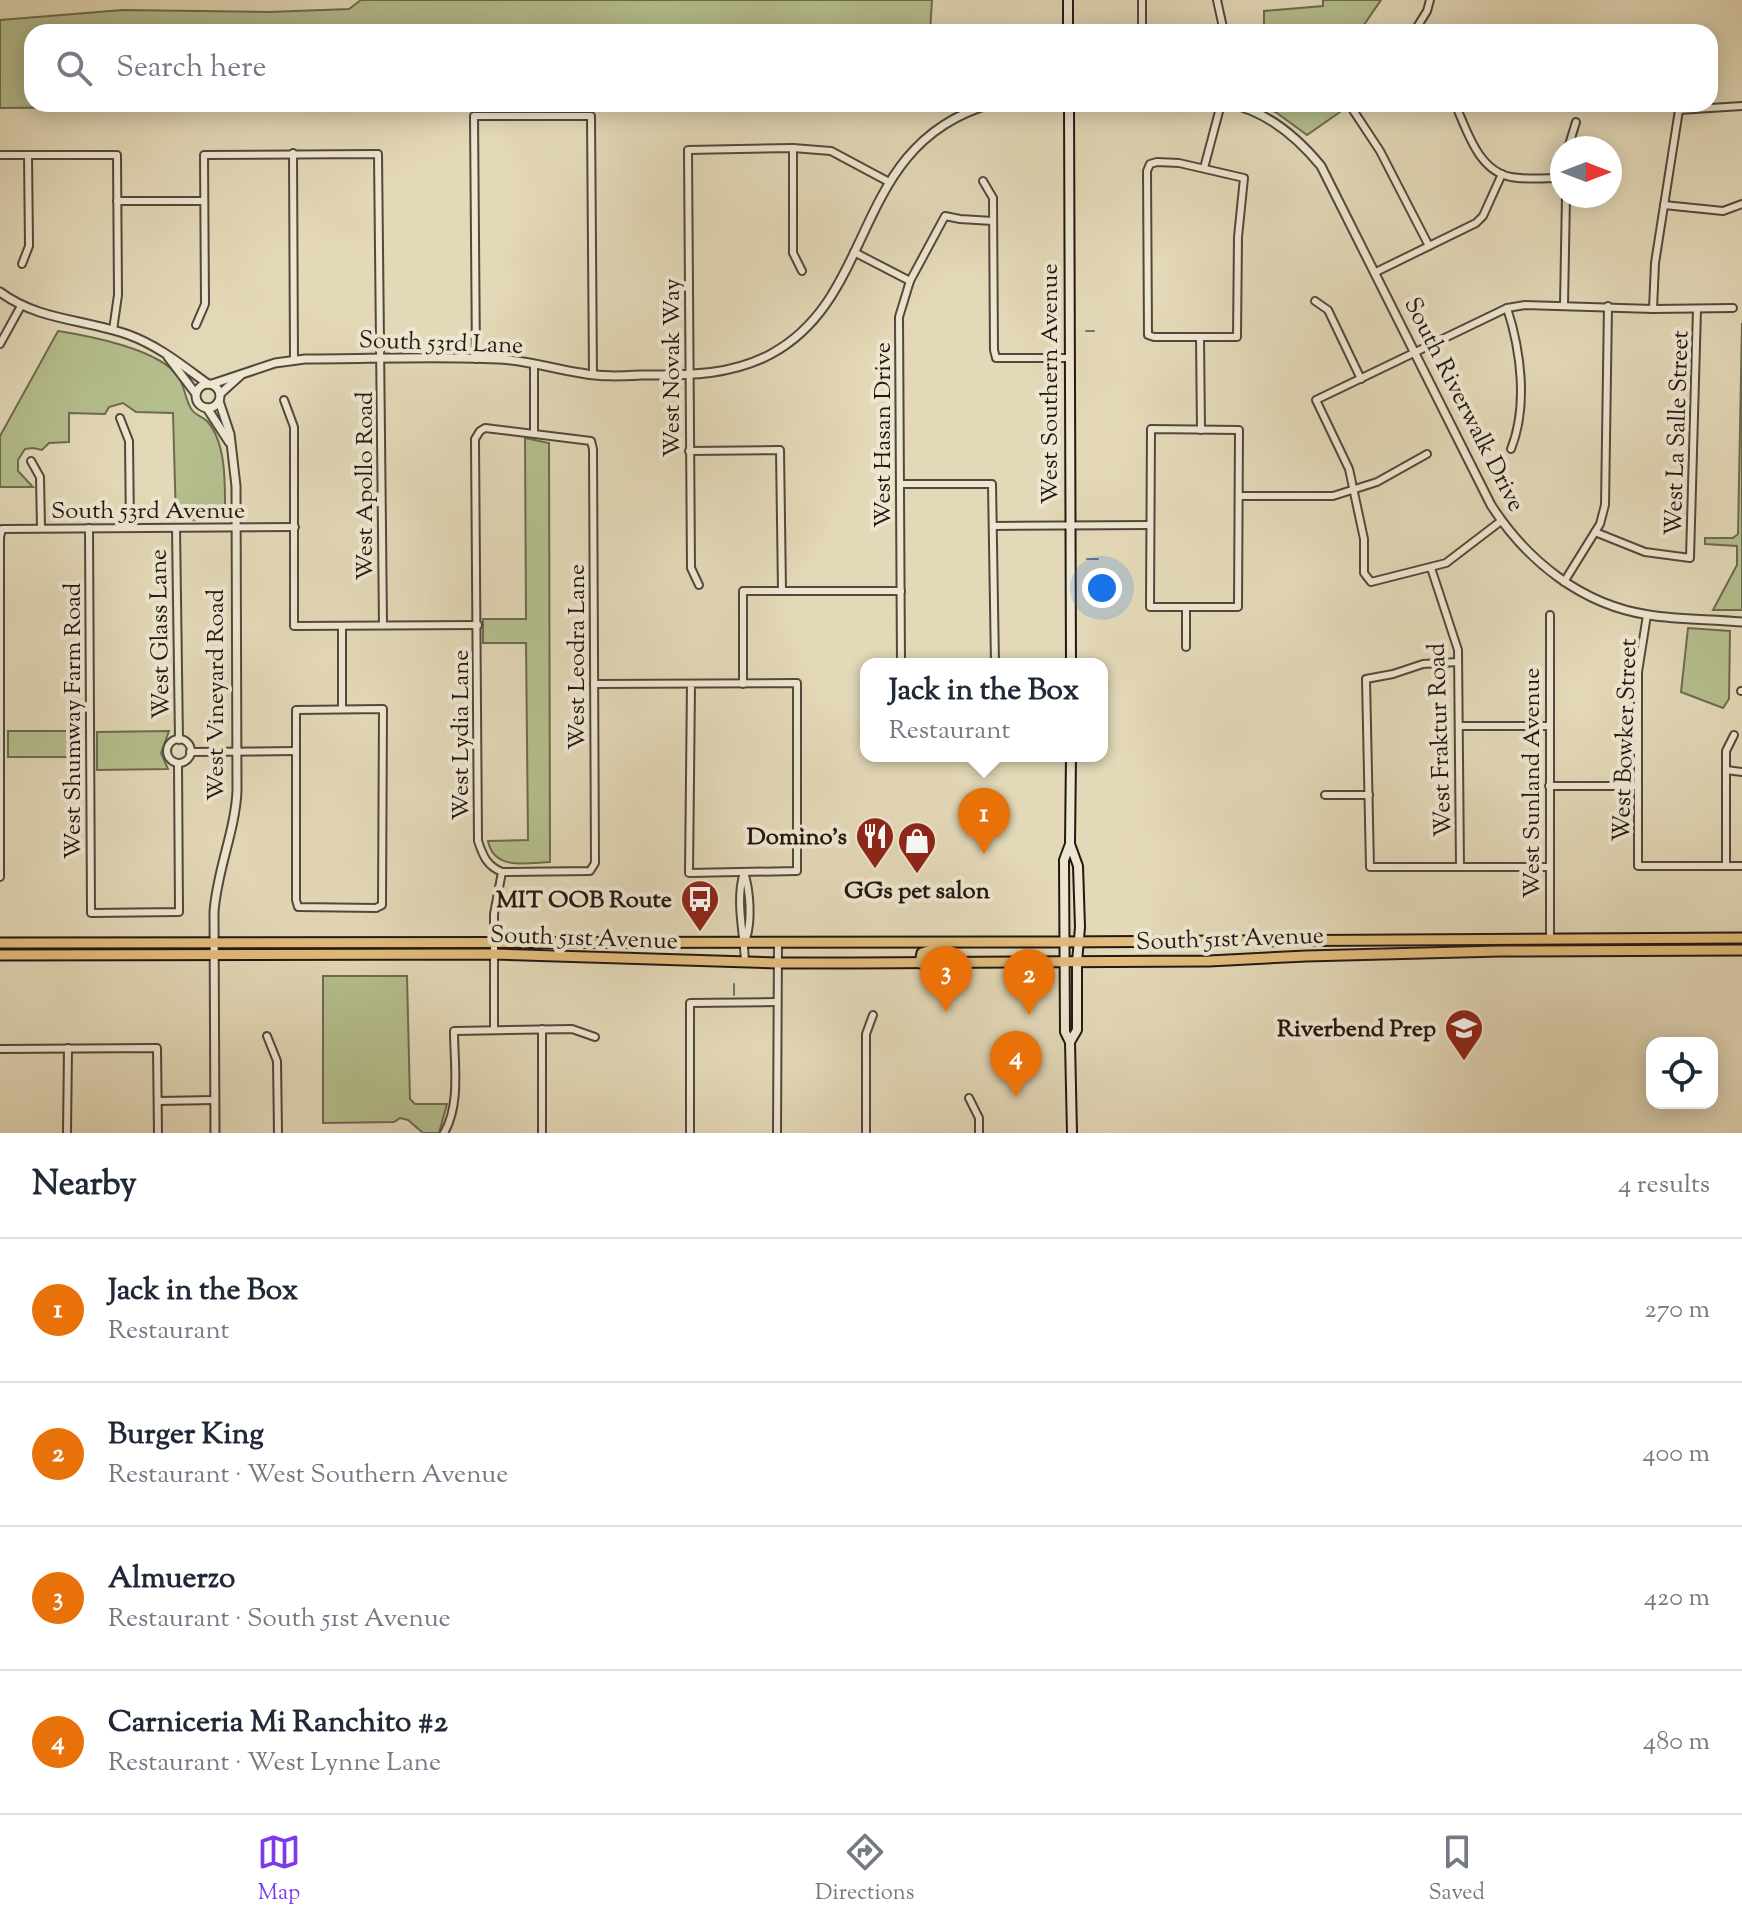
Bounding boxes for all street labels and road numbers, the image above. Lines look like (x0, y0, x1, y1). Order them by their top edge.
street label: West Southern Avenue (1034, 263, 1068, 505)
street label: West Novak Way (656, 278, 690, 458)
street label: South Riverwalk Drive (1394, 292, 1532, 518)
street label: South 53rd Lane (358, 324, 524, 364)
street label: West La Salle Street (1657, 330, 1699, 536)
street label: West Hasan Drive (867, 342, 901, 528)
street label: West Apollo Road (349, 391, 383, 581)
street label: South 53rd Avenue (51, 495, 245, 529)
street label: West Glass Lane (143, 549, 179, 719)
street label: West Leodra Lane (561, 564, 595, 750)
street label: West Shumway Farm Road (57, 582, 91, 859)
street label: West Vineyard Road (200, 589, 234, 801)
street label: West Bowker Street (1605, 638, 1647, 842)
street label: West Fraktur Road (1421, 642, 1461, 838)
street label: West Lydia Lane (445, 650, 479, 820)
street label: West Sunland Avenue (1516, 667, 1550, 899)
street label: South 51st Avenue (489, 919, 678, 959)
street label: South 51st Avenue (1136, 920, 1325, 960)

